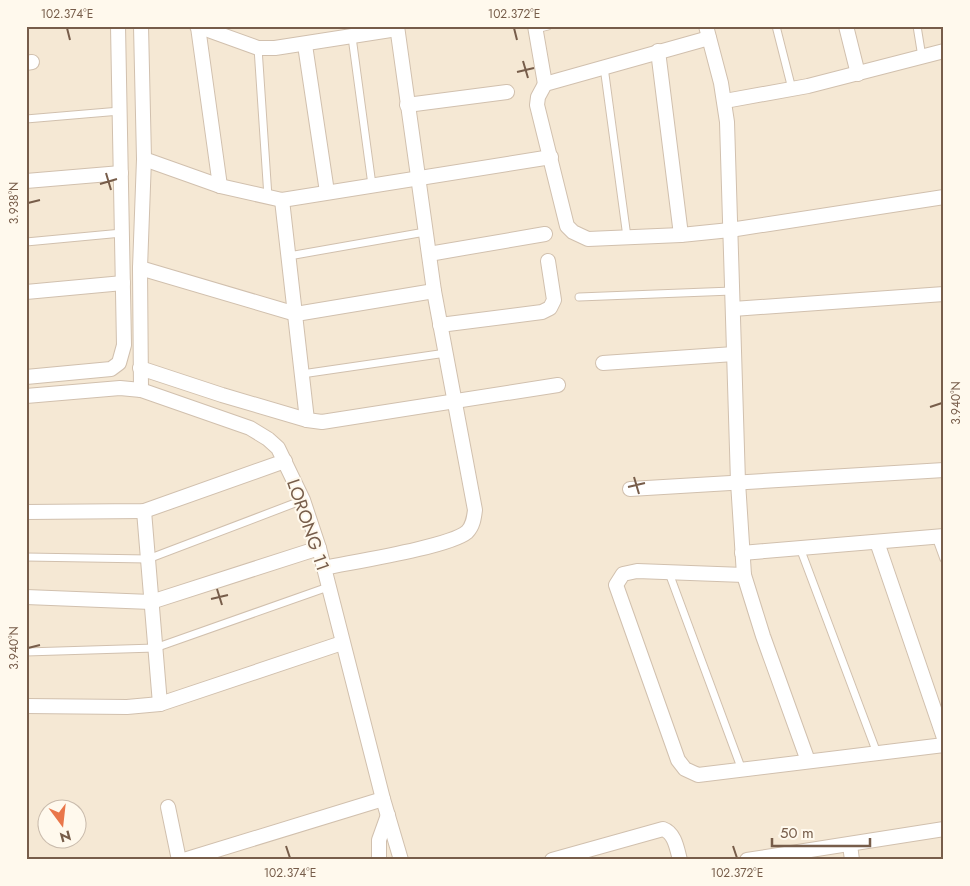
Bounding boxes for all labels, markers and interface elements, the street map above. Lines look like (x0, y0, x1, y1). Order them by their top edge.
text: 102.374°E (41, 5, 93, 23)
text: 102.372°E (488, 5, 540, 23)
text: 3.938°N (5, 182, 23, 224)
text: 3.940°N (947, 381, 965, 425)
street label: LORONG 11 (280, 476, 336, 574)
text: 3.940°N (5, 626, 23, 670)
north arrow (38, 798, 88, 848)
scale bar (772, 816, 870, 848)
text: 50 m (780, 822, 814, 844)
text: N (57, 825, 73, 848)
text: 102.374°E (264, 864, 316, 882)
text: 102.372°E (711, 864, 763, 882)

